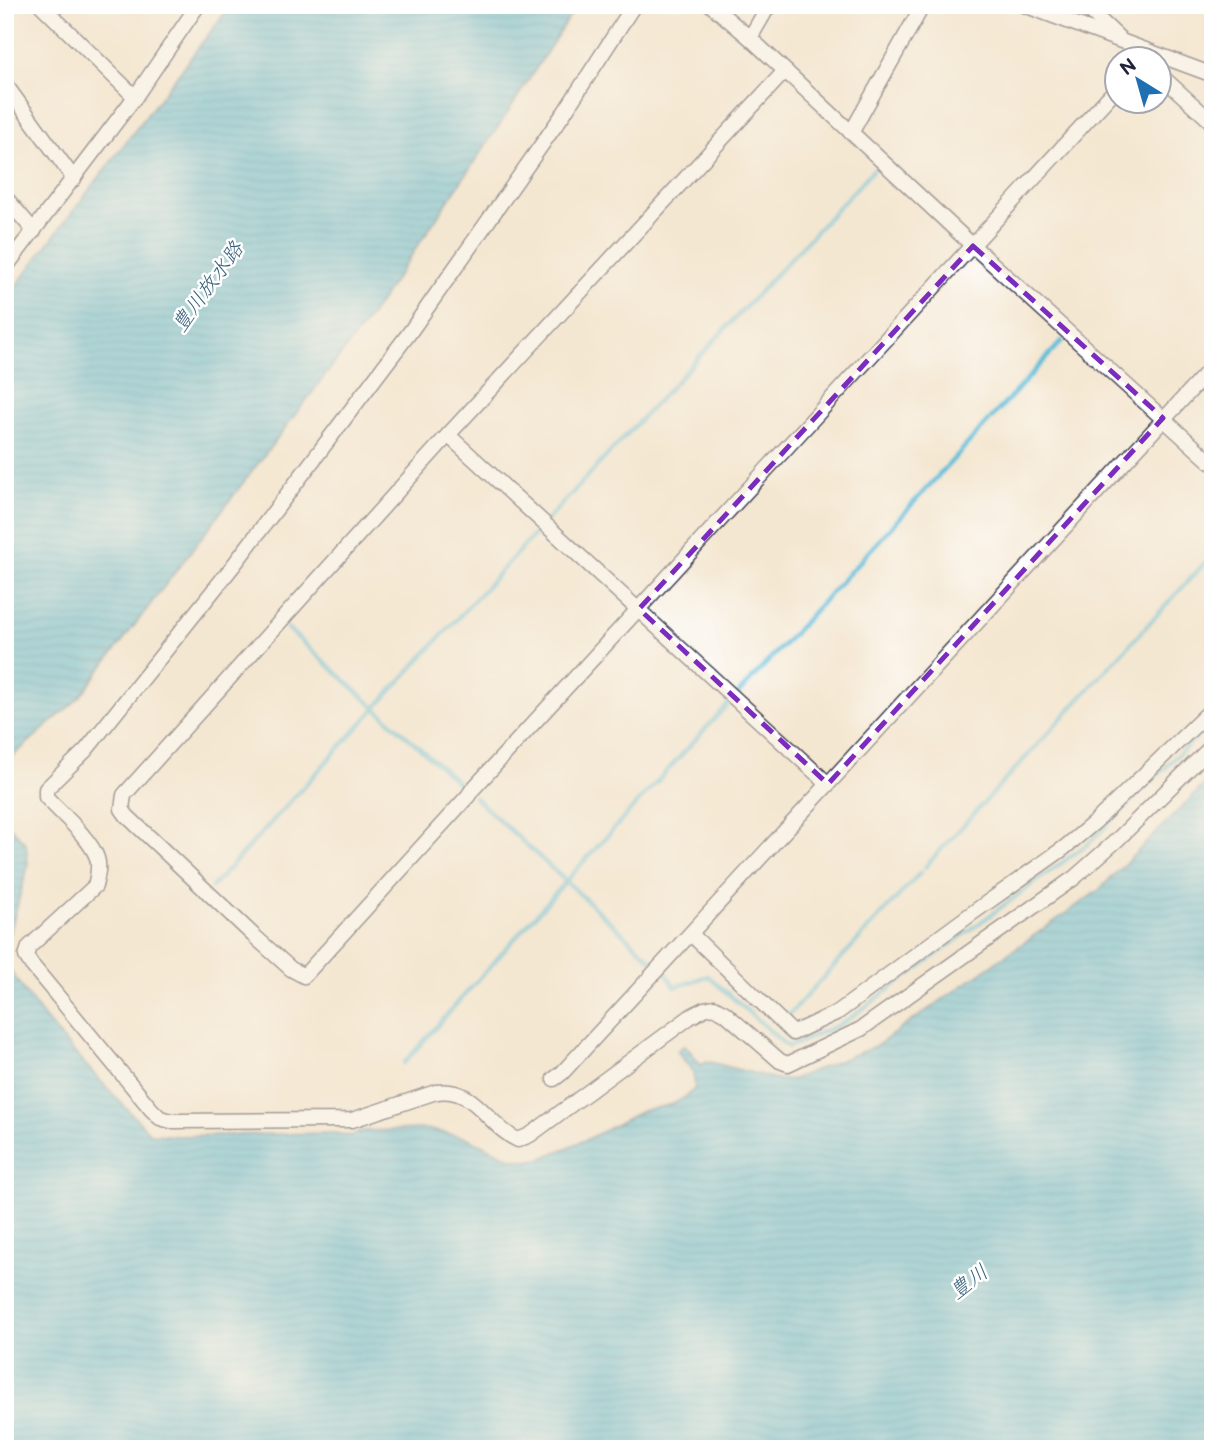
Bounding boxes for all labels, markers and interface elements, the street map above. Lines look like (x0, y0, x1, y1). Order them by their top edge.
north arrow (1102, 46, 1172, 116)
text: N (1116, 54, 1141, 81)
water label: 豊川放水路 (167, 236, 250, 337)
water label: 豊川 (945, 1259, 993, 1305)

